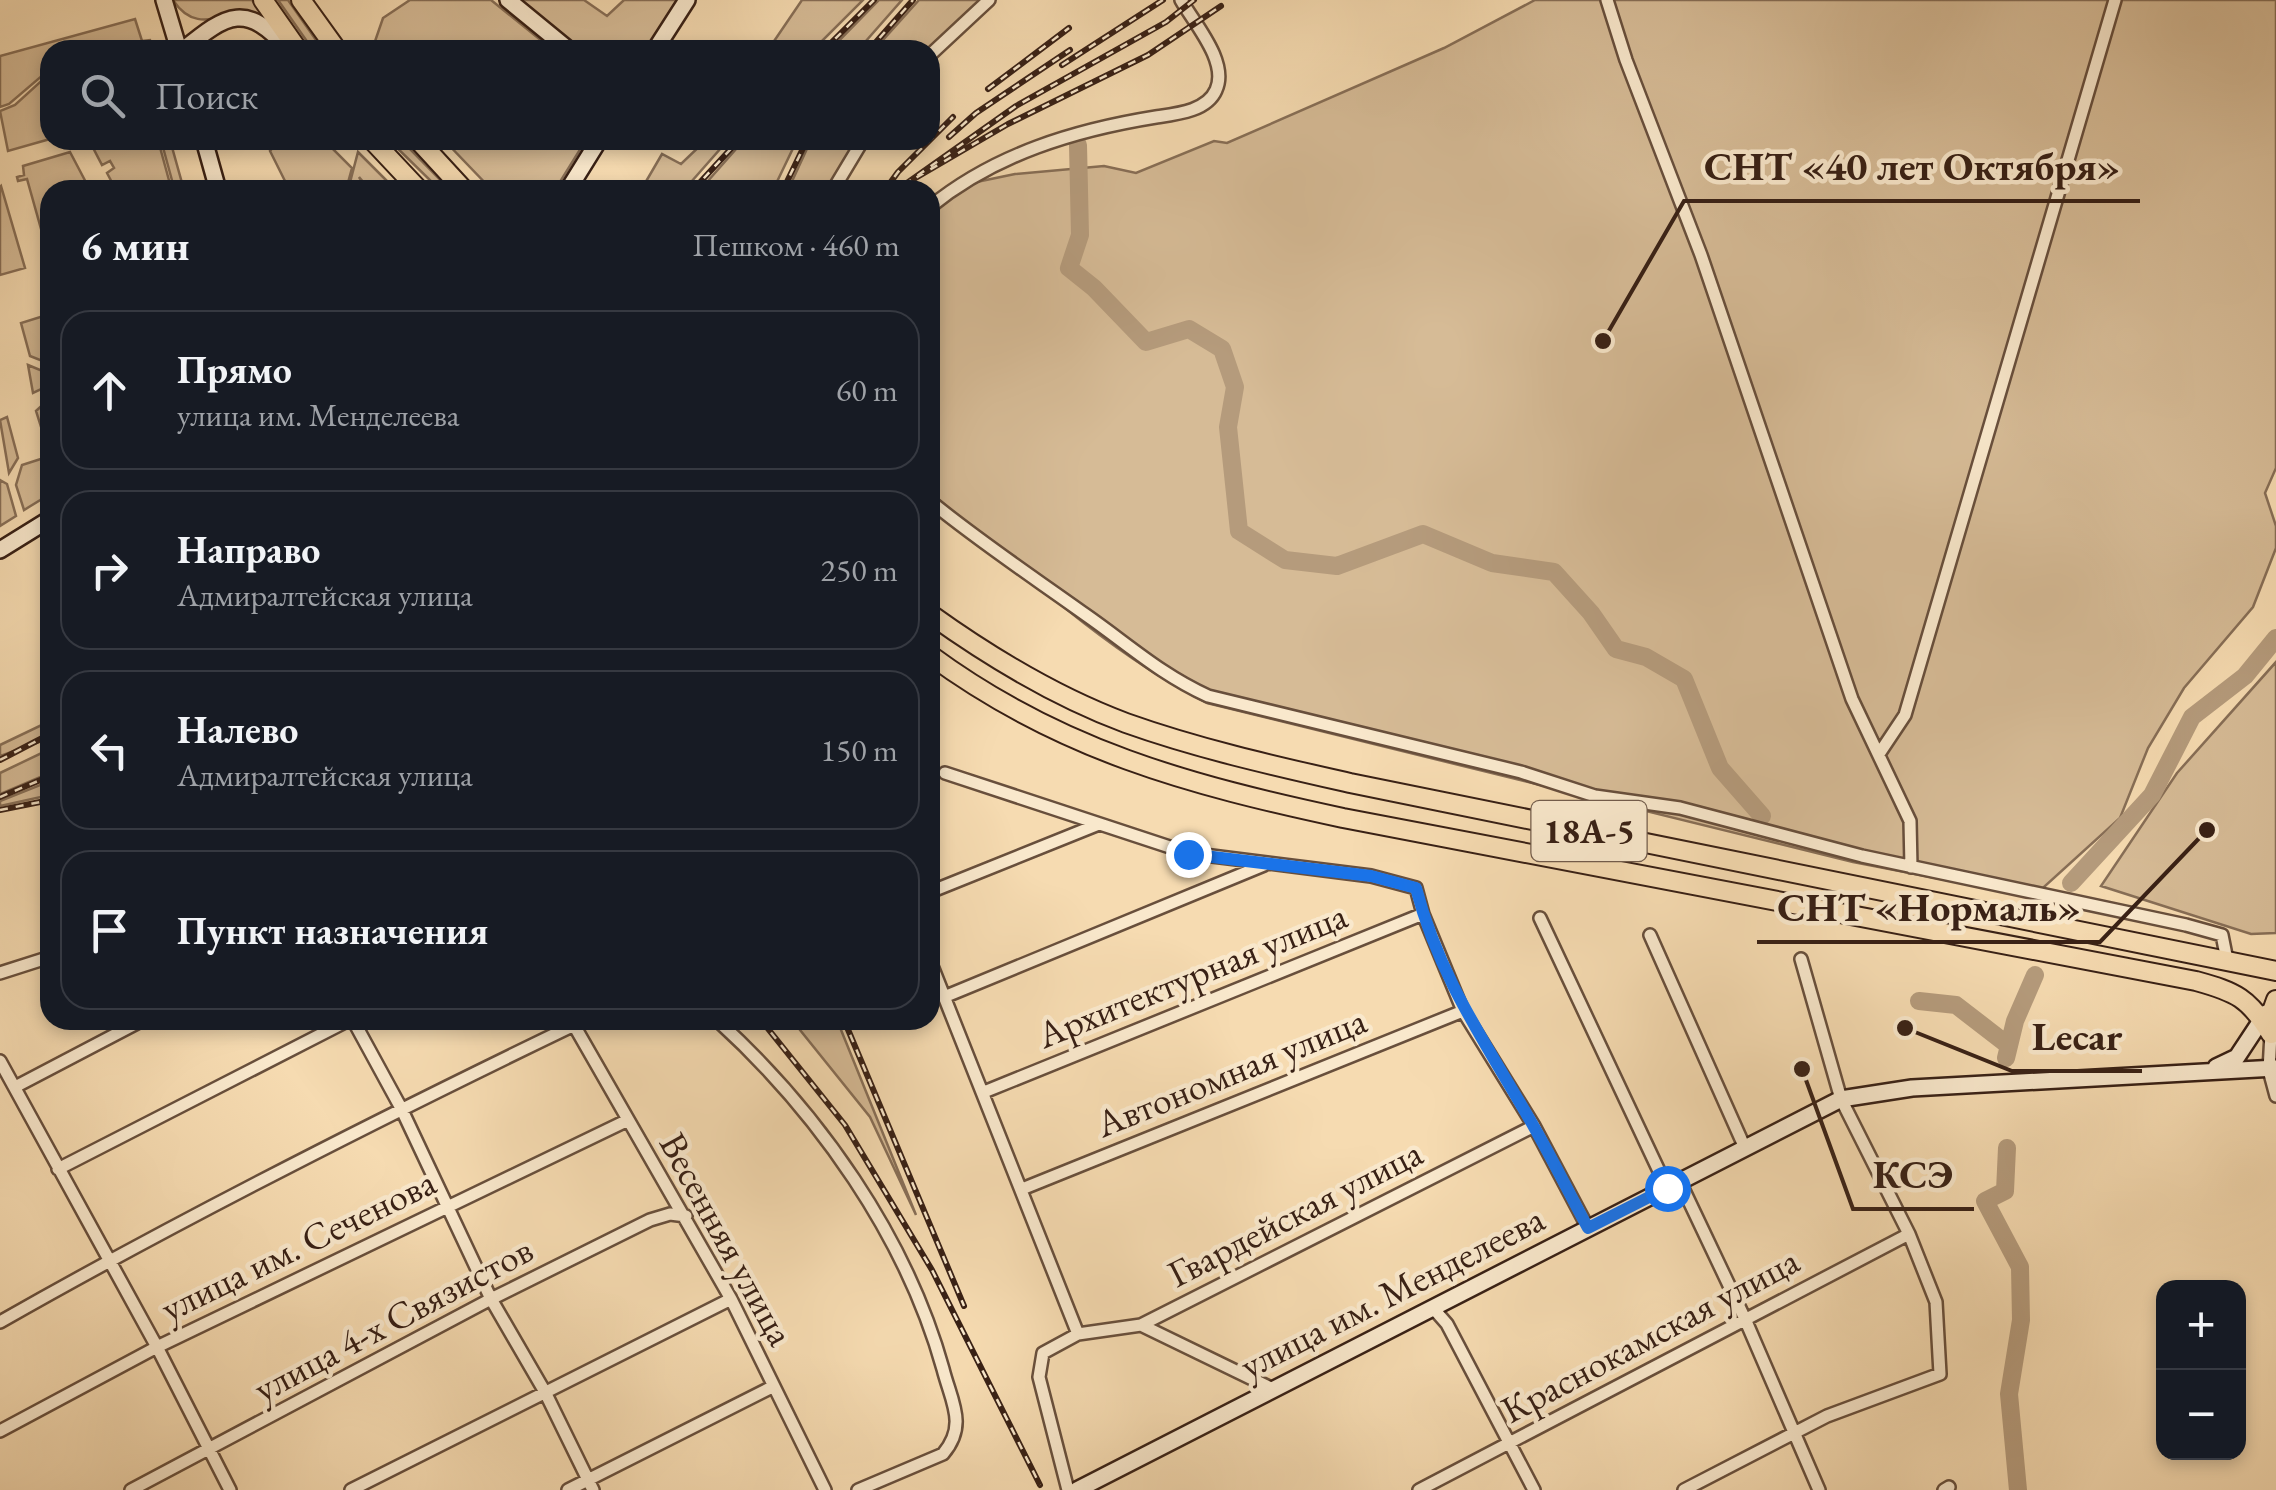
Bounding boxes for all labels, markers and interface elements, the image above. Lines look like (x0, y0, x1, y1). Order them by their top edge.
search box (40, 40, 940, 150)
icon: search (75, 68, 130, 123)
text: Поиск (155, 71, 258, 120)
callout: СНТ «40 лет Октября» (1684, 131, 2140, 201)
text: СНТ «40 лет Октября» (1704, 140, 2120, 192)
text: 6 мин (80, 218, 189, 273)
text: Пешком · 460 m (692, 224, 900, 266)
text: Прямо (177, 345, 292, 394)
icon: ahead (82, 363, 137, 418)
text: 60 m (836, 369, 898, 411)
text: улица им. Менделеева (177, 394, 460, 436)
text: Направо (177, 525, 320, 574)
icon: right (82, 543, 137, 598)
text: 250 m (821, 549, 898, 591)
text: Адмиралтейская улица (177, 574, 473, 616)
text: Налево (177, 705, 298, 754)
icon: left (82, 723, 137, 778)
text: 150 m (821, 729, 898, 771)
text: Адмиралтейская улица (177, 754, 473, 796)
road number: 18А-5 (1532, 801, 1646, 861)
route end (1166, 832, 1212, 878)
callout: СНТ «Нормаль» (1757, 872, 2100, 942)
text: СНТ «Нормаль» (1777, 881, 2081, 933)
street label: Архитектурная улица (1029, 890, 1355, 1059)
icon: arrive (82, 903, 137, 958)
text: Пункт назначения (177, 906, 488, 955)
street label: Автономная улица (1088, 995, 1374, 1148)
callout: Lecar (2012, 1001, 2142, 1071)
text: Lecar (2032, 1010, 2123, 1062)
street label: Весенняя улица (649, 1124, 807, 1355)
street label: Гвардейская улица (1159, 1127, 1431, 1298)
callout: КСЭ (1853, 1139, 1974, 1209)
text: КСЭ (1873, 1148, 1953, 1200)
street label: улица им. Сеченова (152, 1156, 444, 1332)
route start (1645, 1166, 1691, 1212)
street label: улица им. Менделеева (1231, 1193, 1553, 1390)
street label: улица 4-х Связистов (245, 1224, 541, 1413)
street label: Краснокамская улица (1492, 1235, 1808, 1434)
map controls (2156, 1280, 2246, 1460)
button: + (2156, 1280, 2246, 1370)
button: − (2156, 1370, 2246, 1460)

